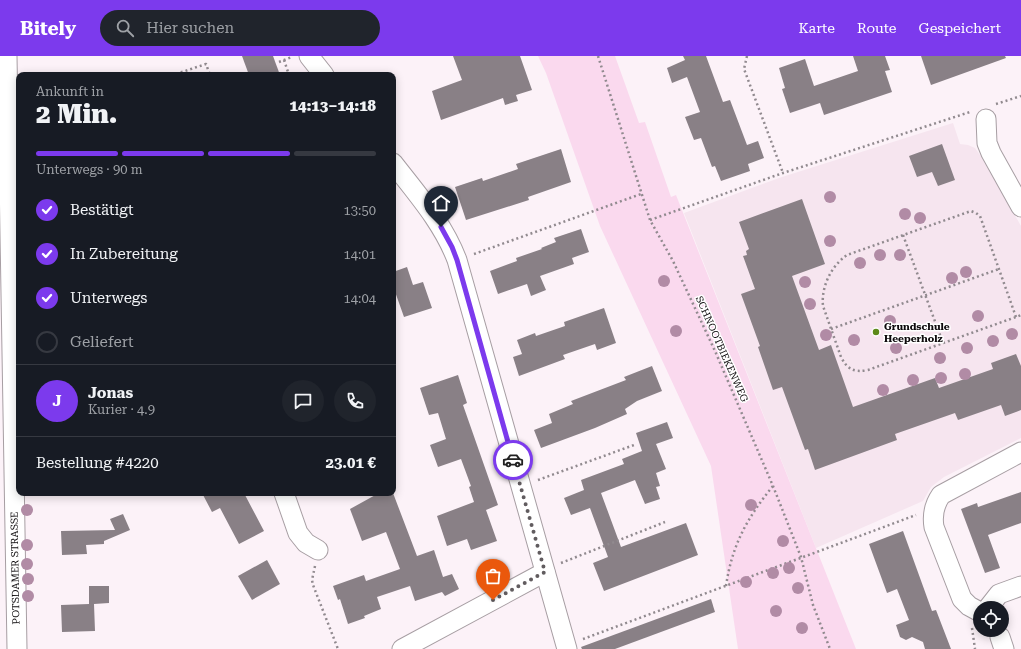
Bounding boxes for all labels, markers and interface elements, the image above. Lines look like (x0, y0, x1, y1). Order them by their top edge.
search box (100, 10, 380, 46)
text: Bitely (20, 17, 76, 40)
icon: search (114, 17, 136, 39)
text: Hier suchen (146, 19, 234, 37)
text: Karte (799, 20, 835, 36)
text: Route (857, 20, 897, 36)
text: Gespeichert (919, 20, 1001, 36)
text: Ankunft in (36, 84, 104, 99)
text: 14:13–14:18 (290, 97, 376, 115)
text: 2 Min. (36, 99, 117, 129)
text: Unterwegs · 90 m (36, 162, 143, 177)
pin (424, 186, 458, 227)
icon: home (430, 192, 452, 214)
icon: check (36, 199, 58, 221)
text: Bestätigt (70, 201, 134, 219)
text: 13:50 (344, 203, 376, 218)
icon: check (36, 243, 58, 265)
text: In Zubereitung (70, 245, 178, 263)
text: 14:01 (344, 247, 376, 262)
icon: check (36, 287, 58, 309)
text: Unterwegs (70, 289, 147, 307)
text: 14:04 (344, 291, 376, 306)
street label: SCHNOOTBIEKENWEG (694, 294, 750, 404)
place label: Grundschule Heeperholz (884, 321, 950, 344)
marker: Grundschule Heeperholz (871, 327, 881, 337)
text: Geliefert (70, 333, 134, 351)
button: chat (282, 380, 324, 422)
button: phone (334, 380, 376, 422)
text: Jonas (88, 384, 133, 402)
text: J (52, 392, 62, 410)
text: Kurier · 4.9 (88, 402, 155, 417)
courier (493, 440, 533, 480)
icon: car (502, 449, 524, 471)
text: Bestellung #4220 (36, 454, 159, 472)
text: 23.01 € (325, 454, 376, 472)
street label: POTSDAMER STRASSE (9, 511, 21, 625)
pin (476, 559, 510, 600)
icon: bag (482, 565, 504, 587)
map controls (973, 601, 1009, 637)
button: locate (973, 601, 1009, 637)

